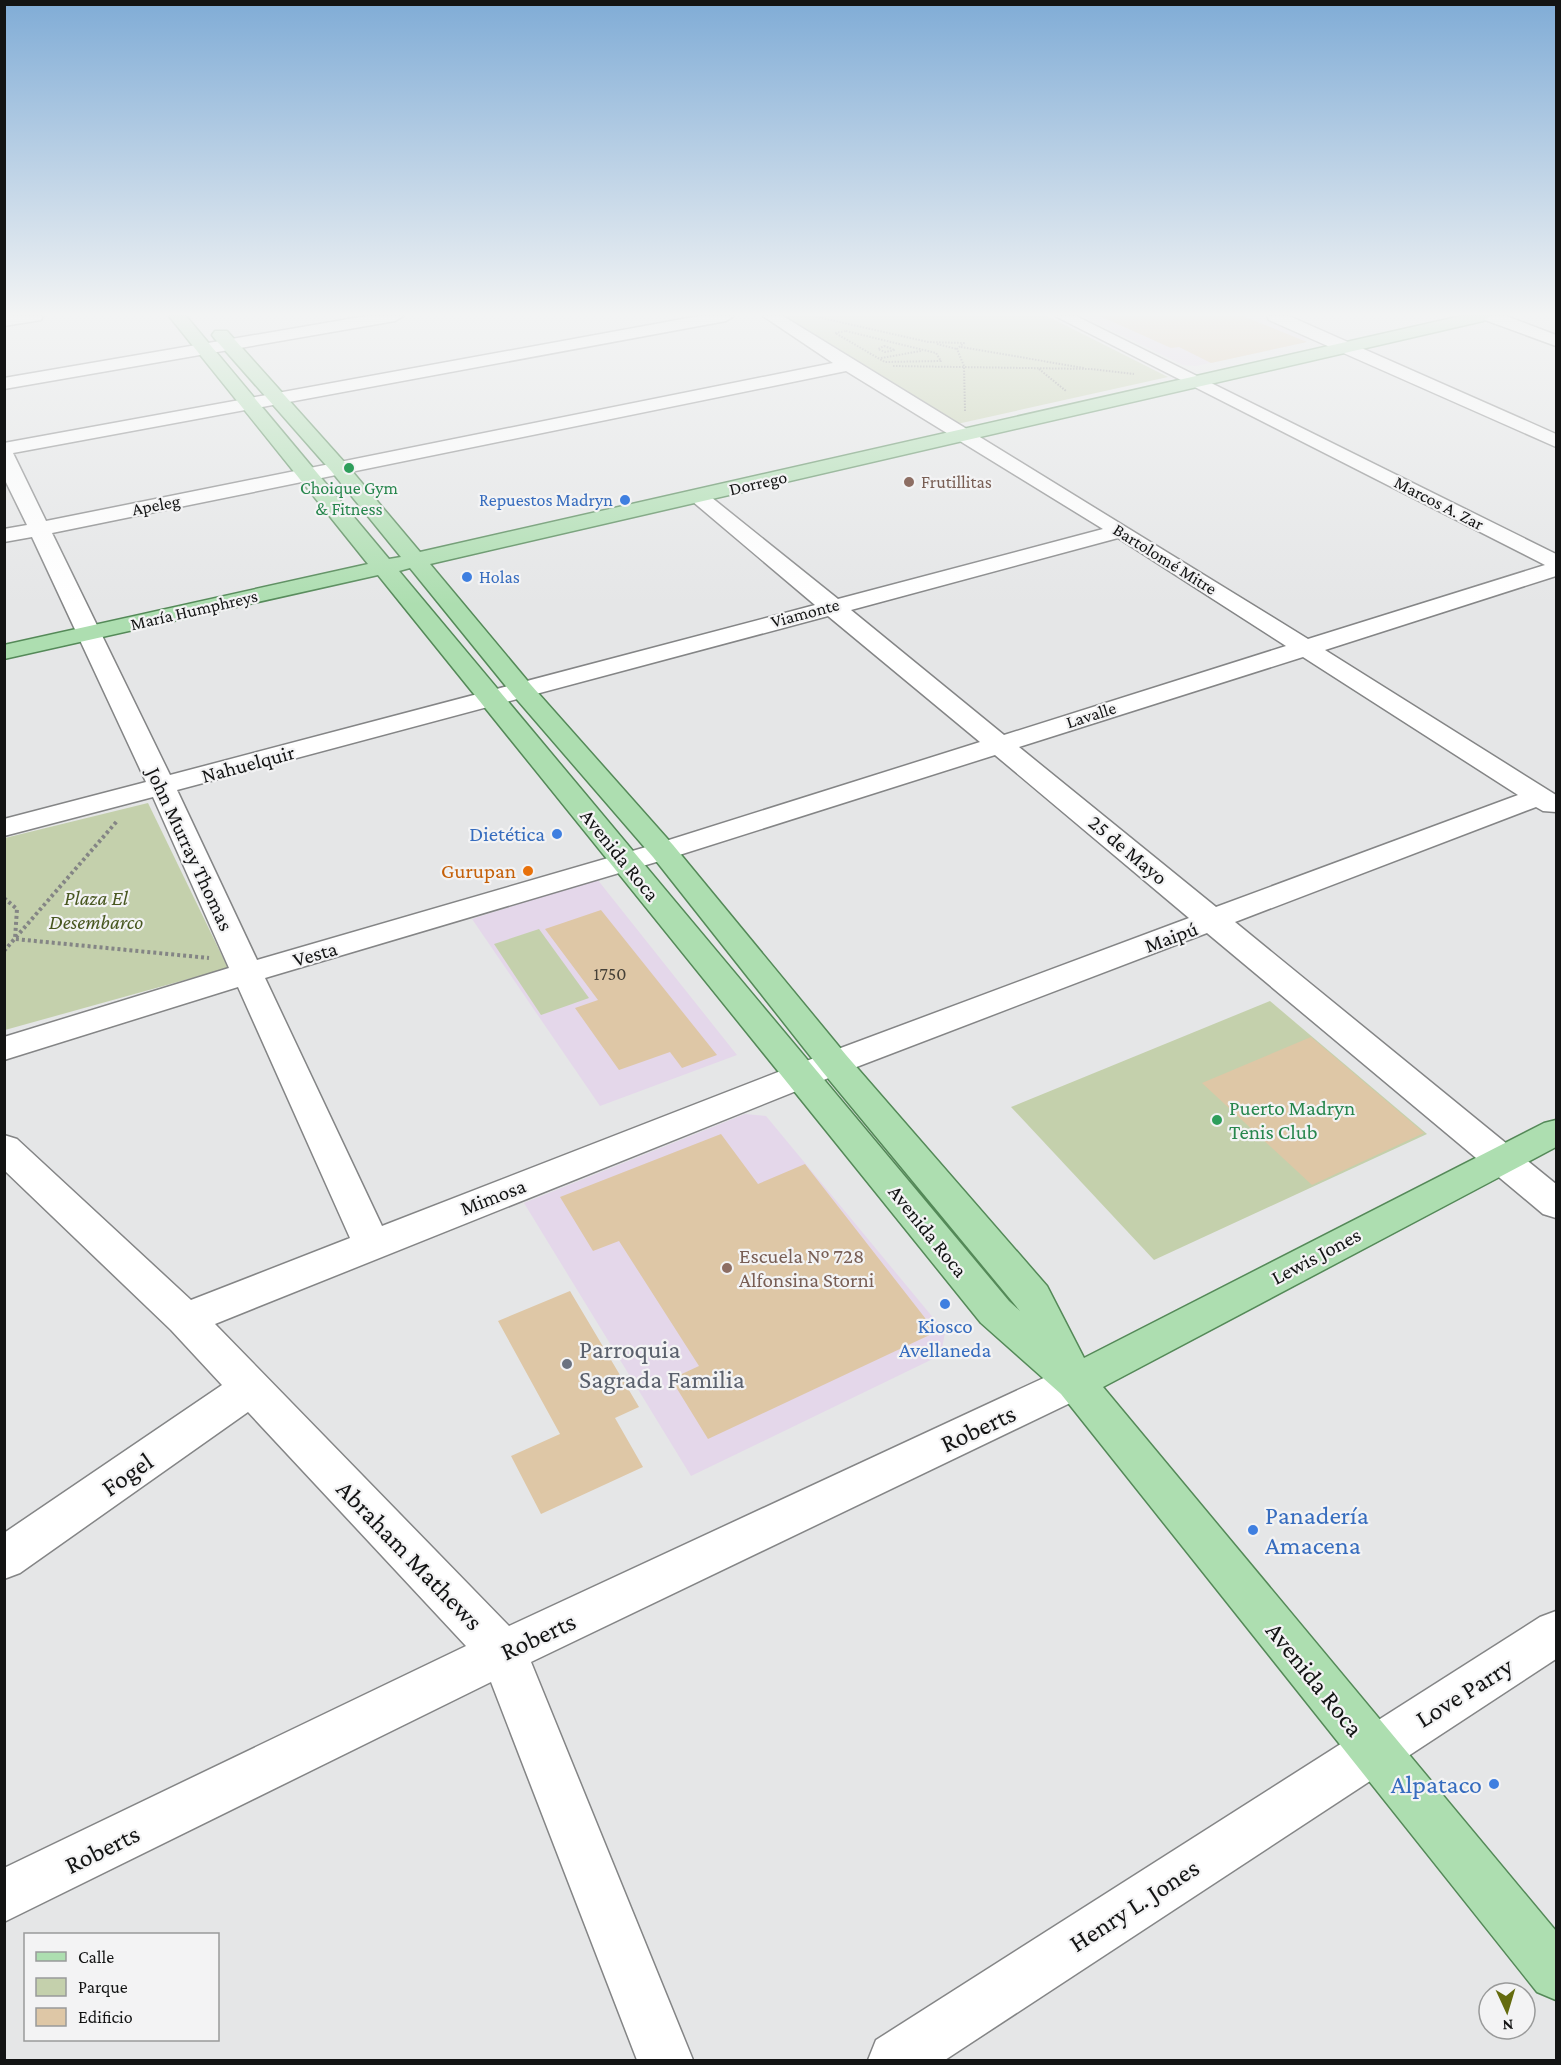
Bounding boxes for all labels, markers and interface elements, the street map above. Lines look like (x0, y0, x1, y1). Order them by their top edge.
marker: Choique Gym & Fitness (342, 461, 356, 475)
street label: Dorrego (727, 467, 789, 499)
place label: Frutillitas (921, 472, 992, 492)
street label: Marcos A. Zar (1391, 472, 1488, 534)
marker: Frutillitas (902, 475, 916, 489)
place label: Choique Gym & Fitness (300, 478, 399, 519)
street label: Apeleg (130, 490, 182, 519)
place label: Repuestos Madryn (479, 490, 613, 510)
marker: Repuestos Madryn (618, 493, 632, 507)
street label: Bartolomé Mitre (1110, 519, 1221, 599)
place label: Holas (479, 567, 520, 587)
marker: Holas (460, 570, 474, 584)
street label: María Humphreys (128, 586, 260, 634)
street label: Viamonte (769, 594, 841, 632)
street label: Lavalle (1064, 698, 1118, 732)
street label: Nahuelquir (199, 740, 298, 788)
street label: John Murray Thomas (141, 762, 238, 934)
street label: Avenida Roca (575, 804, 665, 906)
street label: 25 de Mayo (1084, 810, 1172, 890)
place label: Dietética (469, 822, 545, 846)
marker: Dietética (550, 827, 564, 841)
place label: Gurupan (441, 859, 516, 883)
marker: Gurupan (521, 864, 535, 878)
park label: Plaza El Desembarco (49, 886, 143, 934)
street label: Maipú (1141, 916, 1201, 958)
street label: Vesta (290, 936, 340, 972)
house number: 1750 (594, 964, 626, 984)
place label: Puerto Madryn Tenis Club (1229, 1096, 1355, 1144)
marker: Puerto Madryn Tenis Club (1210, 1113, 1224, 1127)
street label: Mimosa (457, 1173, 529, 1220)
street label: Avenida Roca (883, 1180, 973, 1282)
street label: Lewis Jones (1267, 1222, 1365, 1290)
place label: Escuela Nº 728 Alfonsina Storni (739, 1244, 875, 1292)
marker: Escuela Nº 728 Alfonsina Storni (720, 1261, 734, 1275)
marker: Kiosco Avellaneda (938, 1297, 952, 1311)
place label: Kiosco Avellaneda (899, 1314, 991, 1362)
place label: Parroquia Sagrada Familia (579, 1335, 745, 1394)
marker: Parroquia Sagrada Familia (560, 1357, 574, 1371)
street label: Roberts (936, 1398, 1020, 1458)
street label: Fogel (96, 1446, 159, 1502)
street label: Abraham Mathews (331, 1474, 489, 1636)
place label: Panadería Amacena (1265, 1501, 1369, 1560)
marker: Panadería Amacena (1246, 1523, 1260, 1537)
street label: Roberts (496, 1606, 580, 1666)
street label: Avenida Roca (1260, 1616, 1369, 1742)
street label: Love Parry (1410, 1651, 1519, 1734)
place label: Alpataco (1391, 1770, 1482, 1799)
marker: Alpataco (1487, 1777, 1501, 1791)
street label: Roberts (60, 1819, 144, 1880)
street label: Henry L. Jones (1064, 1853, 1204, 1958)
legend (24, 1933, 219, 2041)
text: Calle (78, 1947, 114, 1967)
text: Parque (78, 1977, 128, 1997)
north arrow (1477, 1981, 1537, 2041)
text: Edificio (78, 2007, 133, 2027)
text: N (1502, 2017, 1514, 2034)

